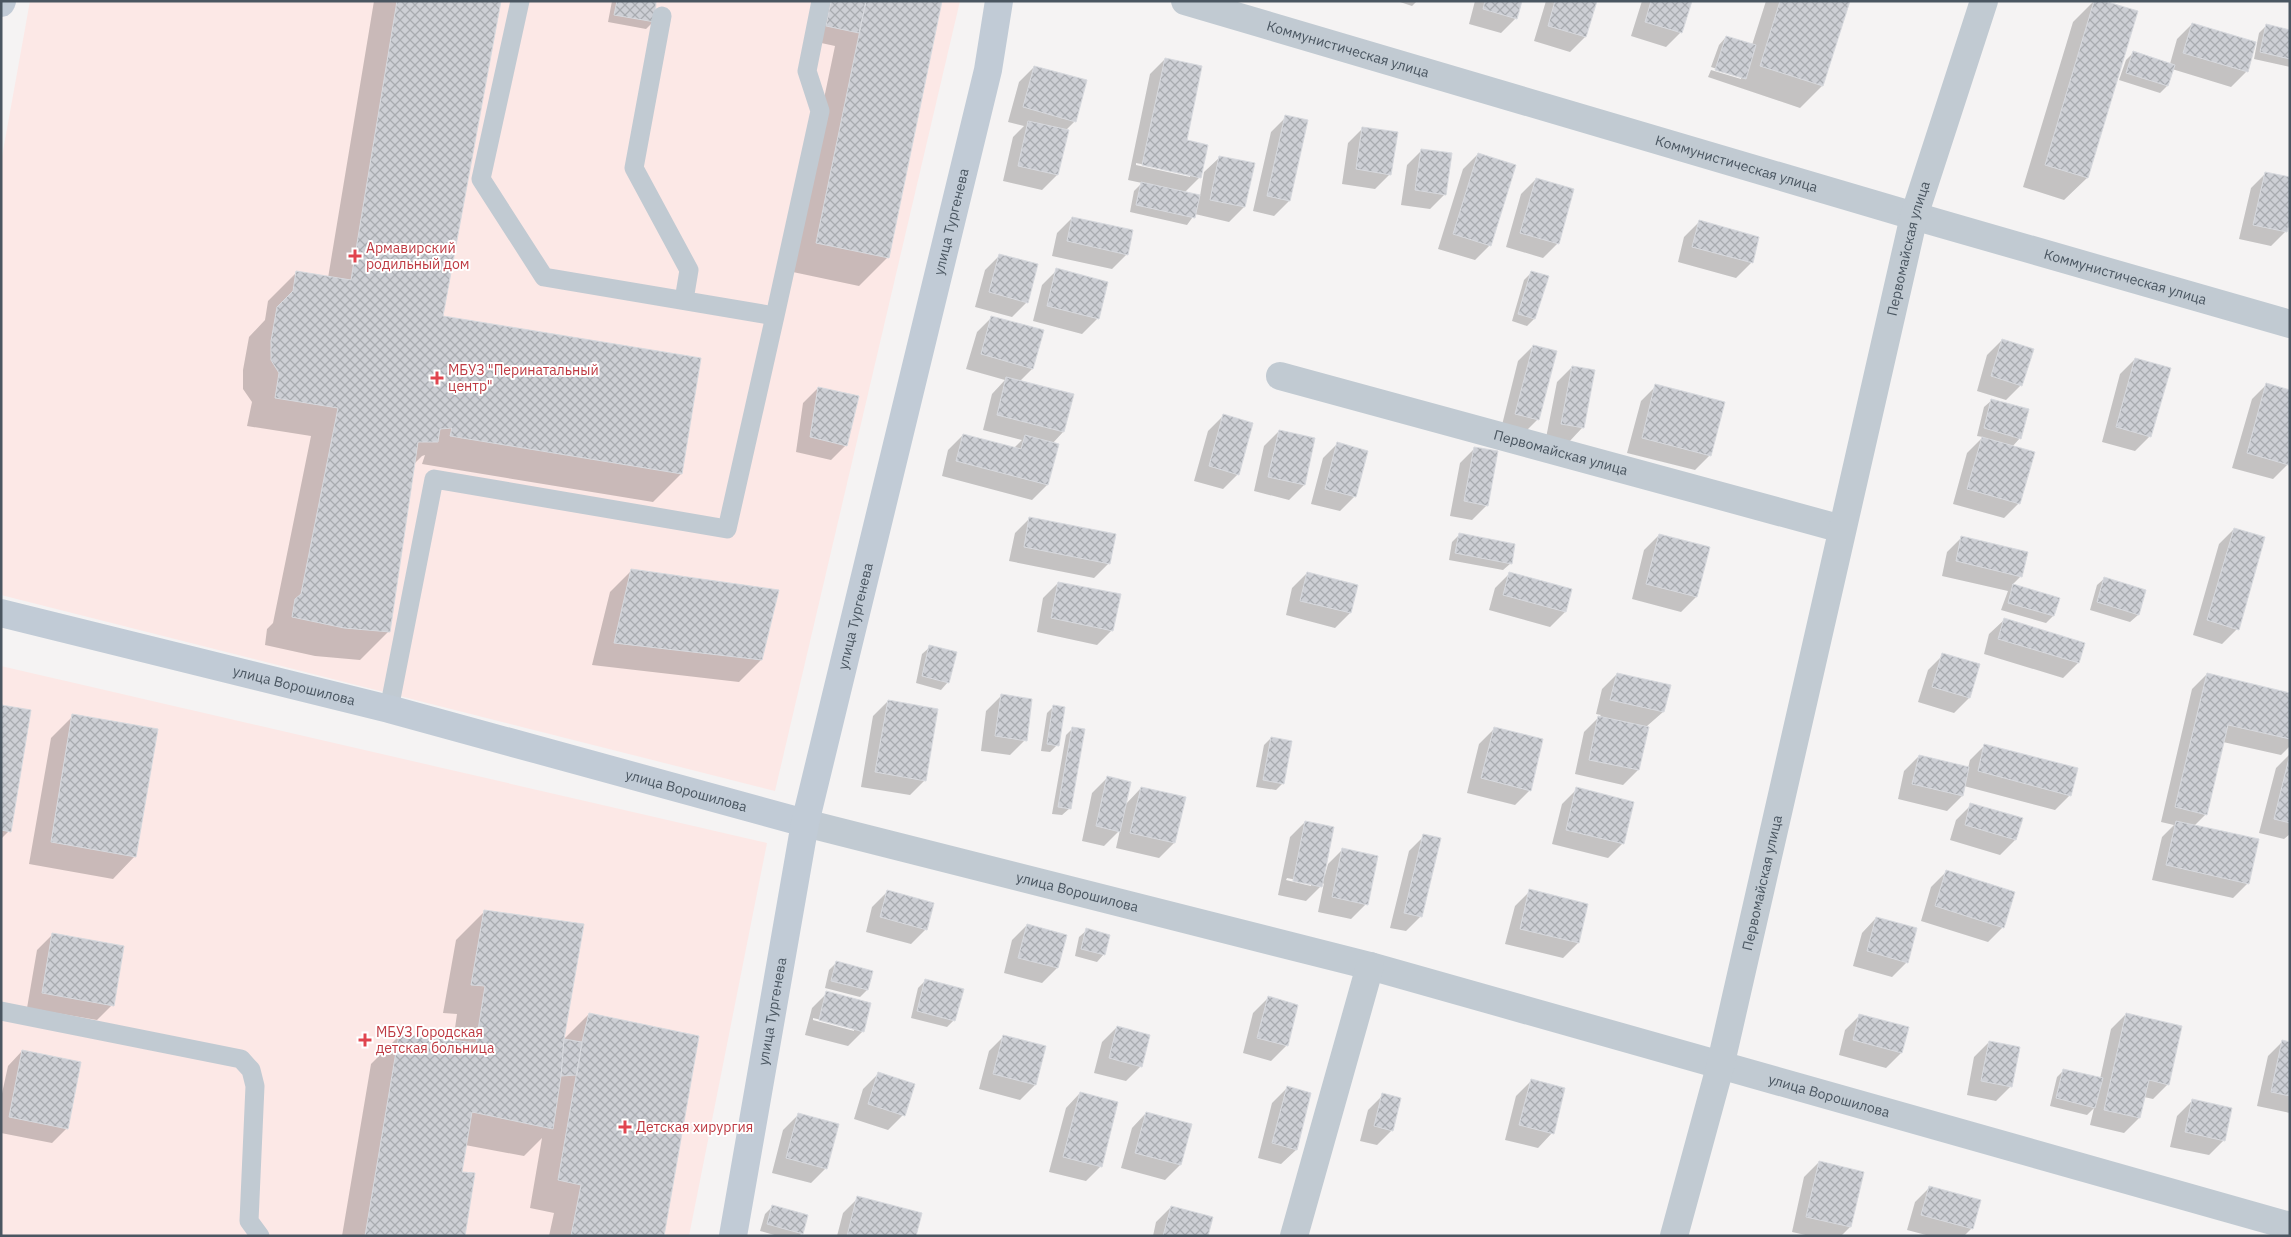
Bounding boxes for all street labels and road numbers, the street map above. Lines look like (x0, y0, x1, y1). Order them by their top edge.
street label: Коммунистическая улица (1265, 17, 1432, 82)
street label: Коммунистическая улица (1653, 131, 1820, 196)
street label: улица Тургенева (929, 166, 973, 277)
street label: Первомайская улица (1883, 178, 1934, 318)
street label: Коммунистическая улица (2042, 245, 2209, 309)
street label: Первомайская улица (1492, 426, 1630, 479)
street label: улица Тургенева (834, 560, 877, 672)
street label: улица Ворошилова (231, 662, 358, 709)
street label: улица Ворошилова (623, 765, 750, 816)
street label: Первомайская улица (1738, 813, 1786, 952)
street label: улица Ворошилова (1014, 868, 1141, 916)
street label: улица Тургенева (754, 955, 791, 1067)
street label: улица Ворошилова (1766, 1070, 1893, 1122)

